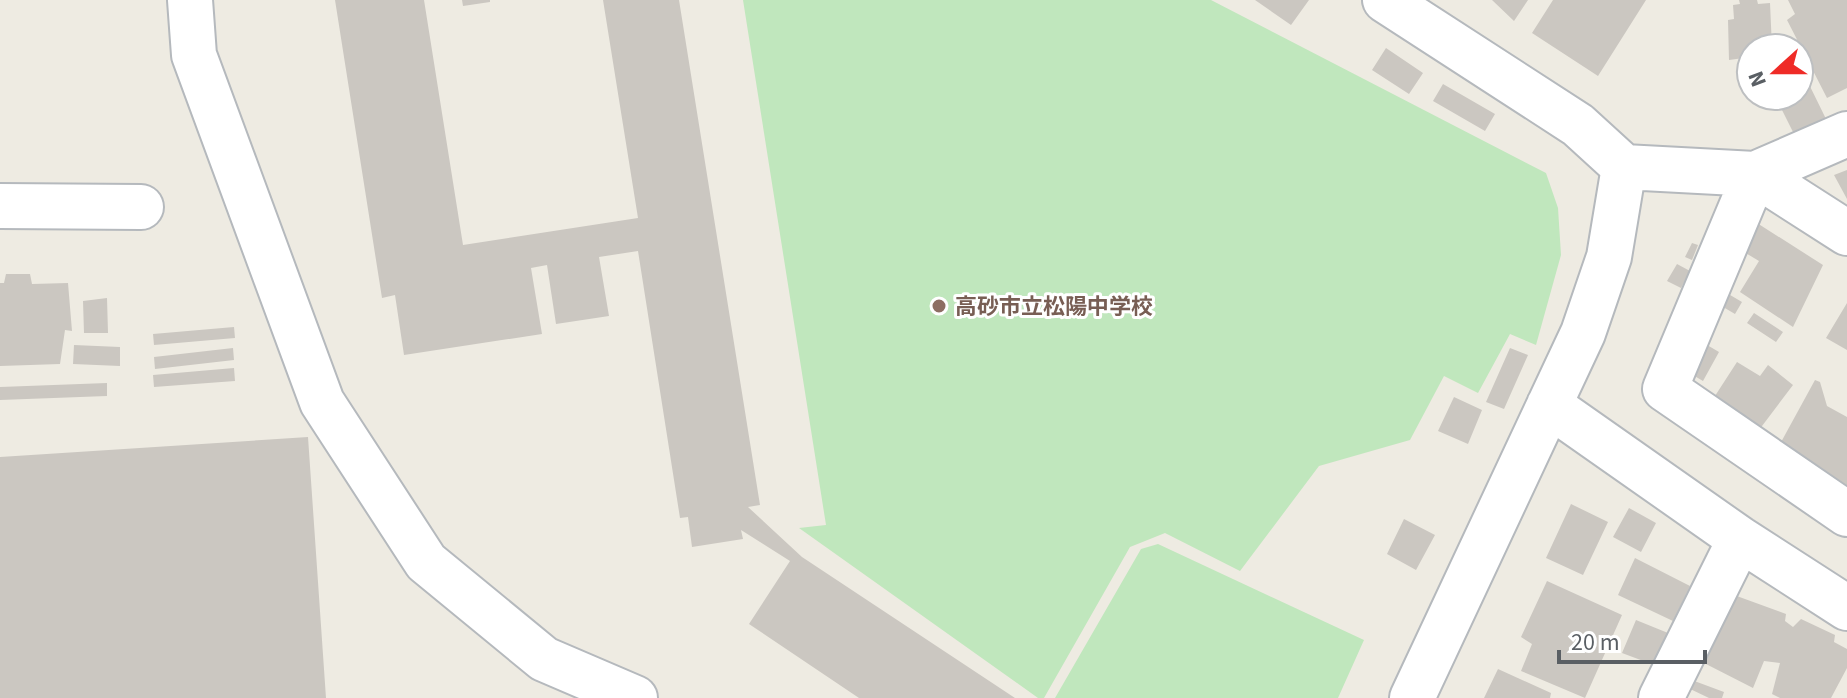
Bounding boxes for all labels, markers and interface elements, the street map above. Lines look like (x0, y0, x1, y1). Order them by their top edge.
north arrow (1735, 32, 1815, 112)
text: N (1740, 66, 1775, 91)
place label: 高砂市立松陽中学校 (955, 291, 1153, 323)
marker: 高砂市立松陽中学校 (930, 297, 948, 315)
scale bar (1559, 614, 1705, 664)
text: 20 m (1571, 625, 1620, 660)

